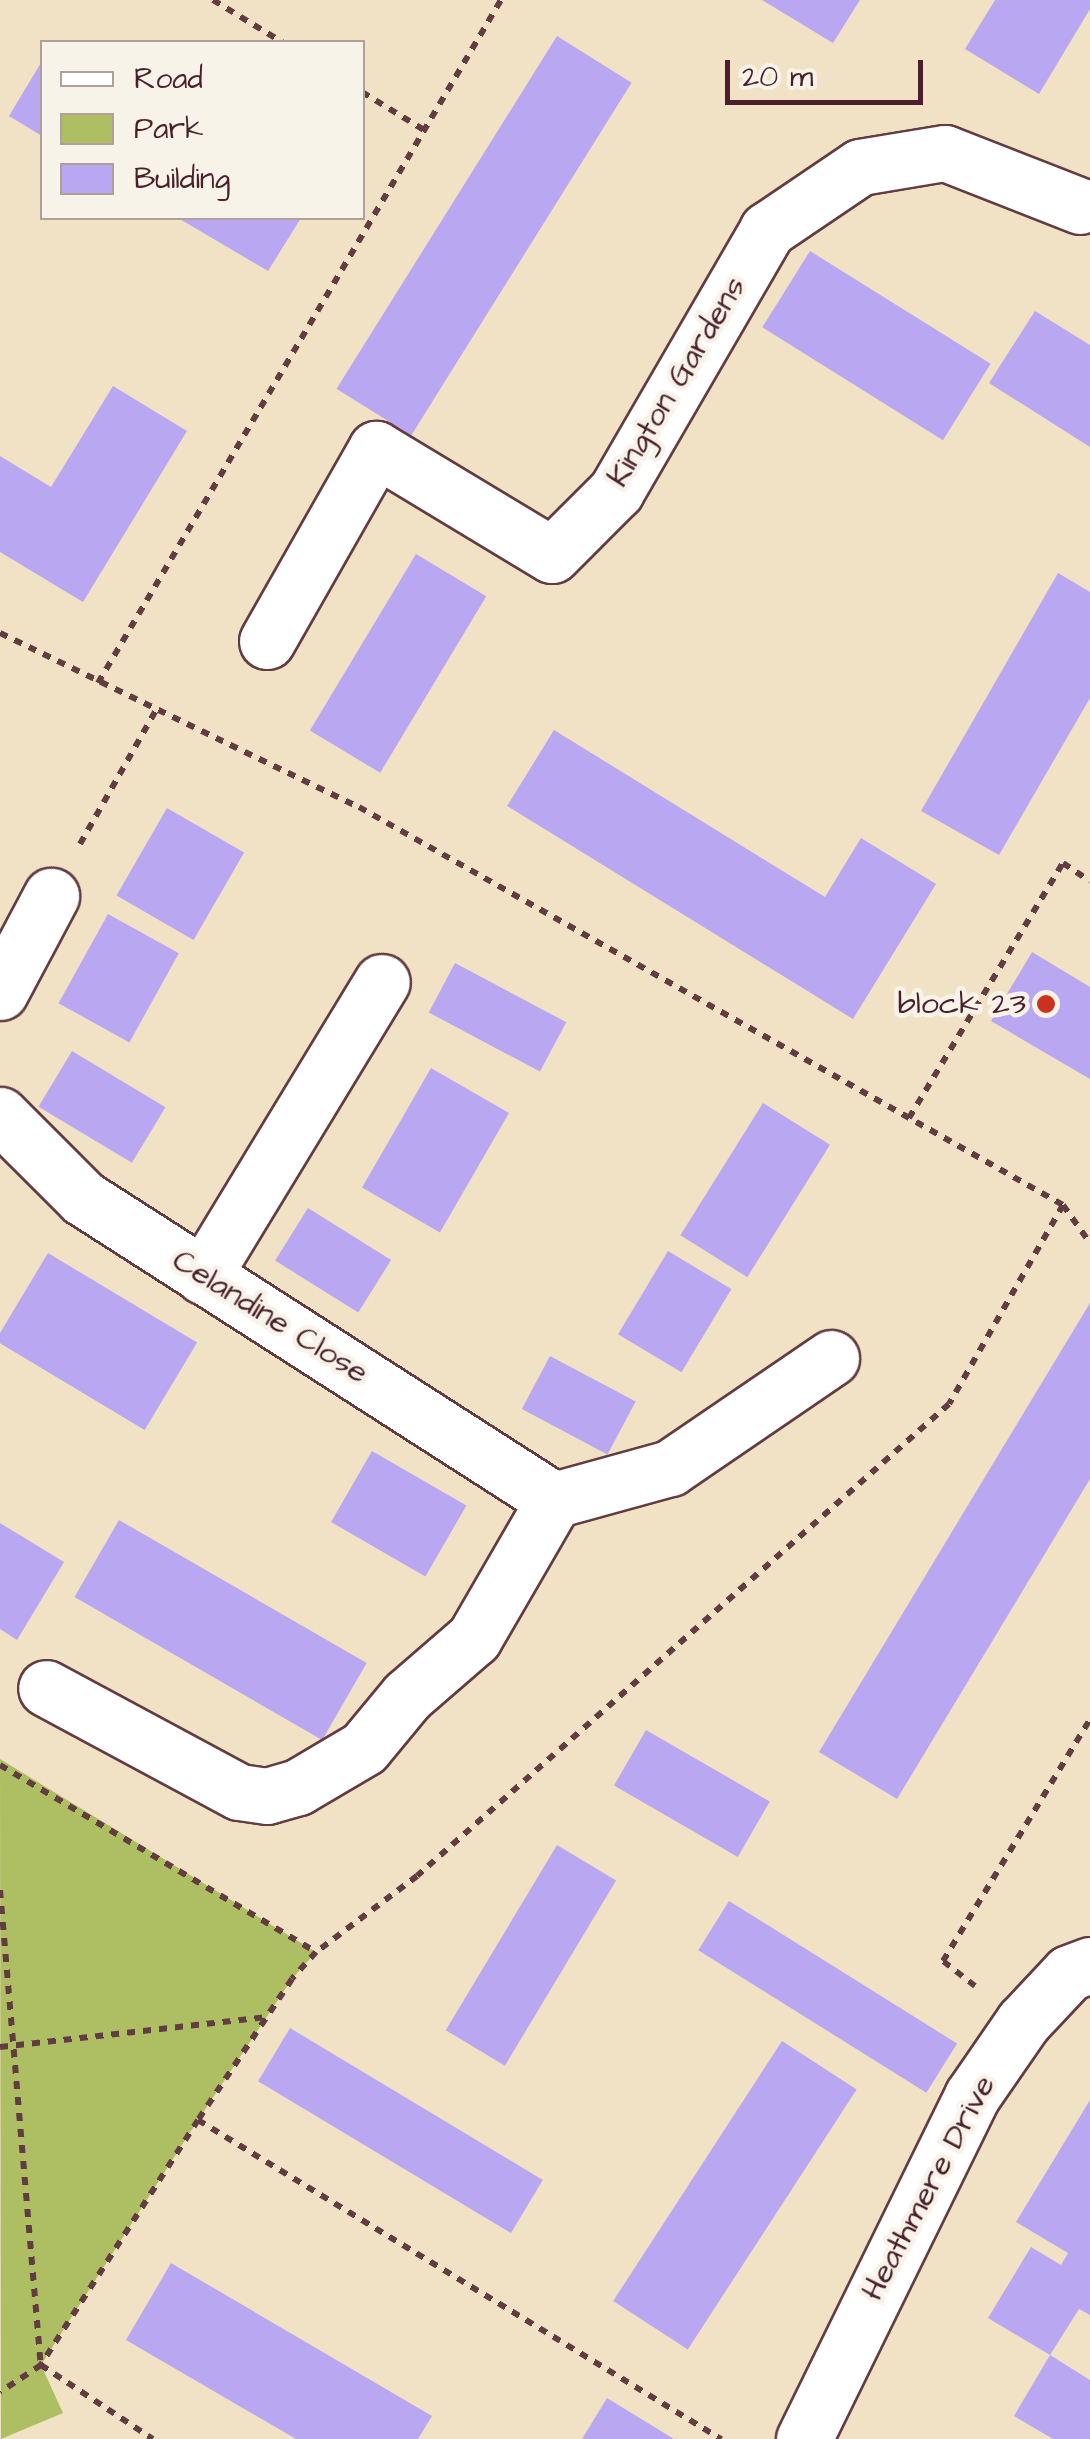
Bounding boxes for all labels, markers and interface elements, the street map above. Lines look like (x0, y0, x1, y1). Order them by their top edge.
legend (40, 40, 365, 220)
scale bar (730, 40, 928, 102)
text: 20 m (742, 56, 813, 98)
text: Road (134, 58, 203, 100)
text: Park (134, 108, 203, 150)
text: Building (134, 158, 230, 200)
street label: Kington Gardens (599, 270, 755, 494)
place label: block 23 (898, 985, 1026, 1023)
marker: block 23 (1035, 993, 1057, 1015)
street label: Celandine Close (165, 1241, 375, 1393)
street label: Heathmere Drive (854, 2069, 1004, 2307)

